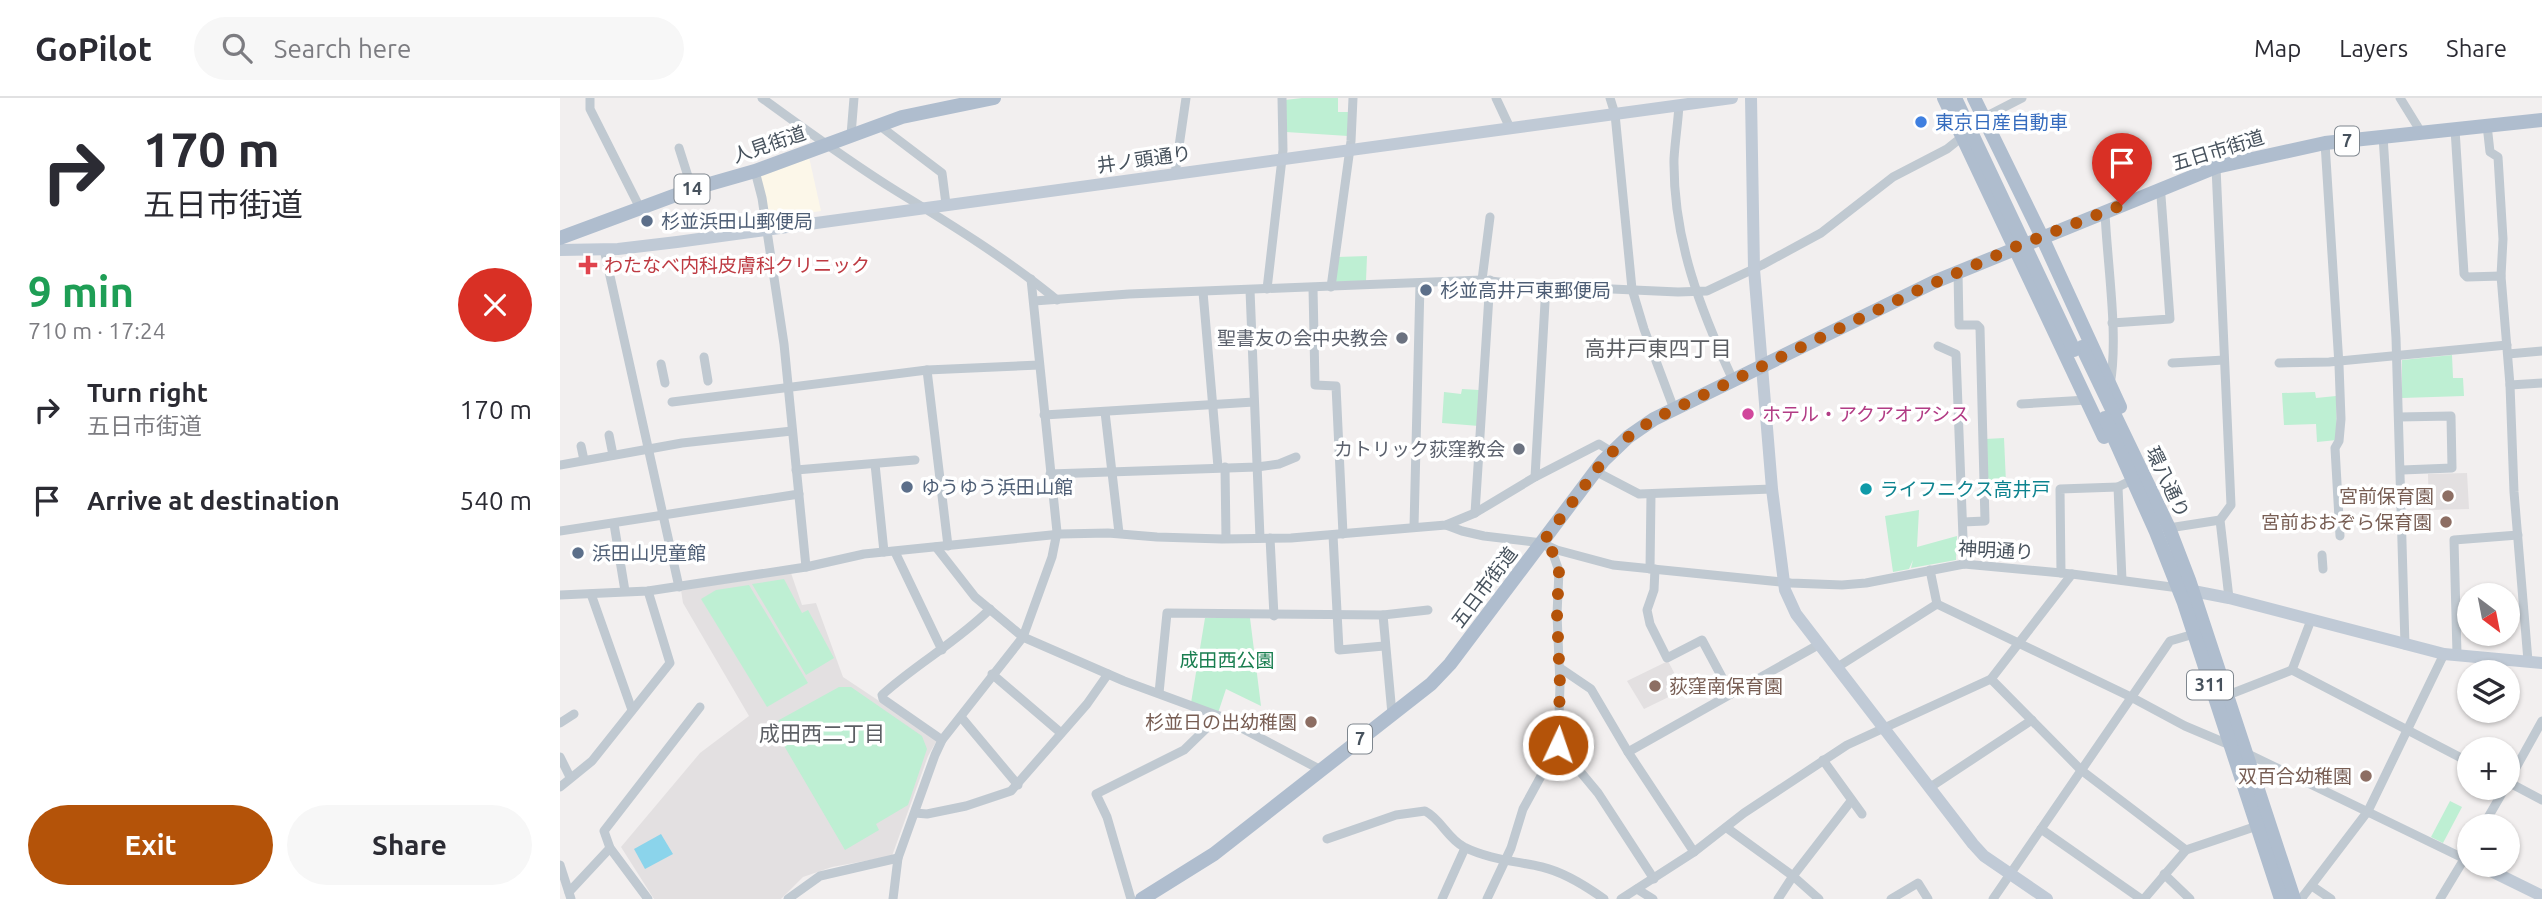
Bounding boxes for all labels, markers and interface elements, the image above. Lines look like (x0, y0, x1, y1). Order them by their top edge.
search box (194, 17, 684, 80)
icon: search (218, 29, 256, 67)
text: GoPilot (35, 30, 152, 67)
text: Search here (274, 34, 411, 63)
text: Map (2254, 35, 2301, 62)
text: Layers (2339, 35, 2408, 62)
text: Share (2446, 35, 2507, 62)
place label: 東京日産自動車 (1935, 111, 2068, 133)
marker: 東京日産自動車 (1913, 114, 1929, 130)
text: 170 m (143, 121, 280, 176)
street label: 人見街道 (729, 121, 809, 167)
icon: right (28, 126, 119, 217)
street label: 五日市街道 (2169, 126, 2267, 174)
road number: 7 (2335, 126, 2359, 156)
pin (2092, 133, 2152, 205)
street label: 井ノ頭通り (1095, 141, 1193, 177)
icon: arrive (2103, 144, 2141, 182)
road number: 14 (674, 174, 710, 204)
text: 五日市街道 (143, 186, 303, 222)
place label: 杉並浜田山郵便局 (661, 210, 813, 232)
marker: 杉並浜田山郵便局 (639, 213, 655, 229)
place label: わたなべ内科皮膚科クリニック (604, 254, 870, 276)
marker: わたなべ内科皮膚科クリニック (578, 255, 598, 275)
text: 9 min (28, 268, 134, 315)
button: close (458, 268, 532, 342)
place label: 杉並高井戸東郵便局 (1440, 279, 1611, 301)
marker: 杉並高井戸東郵便局 (1418, 282, 1434, 298)
text: 710 m · 17:24 (28, 318, 166, 343)
place label: 聖書友の会中央教会 (1217, 327, 1388, 349)
marker: 聖書友の会中央教会 (1394, 330, 1410, 346)
district label: 高井戸東四丁目 (1585, 336, 1732, 360)
text: Turn right (87, 378, 208, 407)
icon: right (28, 391, 66, 429)
text: 170 m (460, 395, 532, 424)
place label: ホテル・アクアオアシス (1762, 403, 1969, 425)
marker: ホテル・アクアオアシス (1740, 406, 1756, 422)
text: 五日市街道 (87, 413, 202, 438)
place label: カトリック荻窪教会 (1334, 438, 1505, 460)
marker: カトリック荻窪教会 (1511, 441, 1527, 457)
street label: 環八通り (2142, 443, 2194, 521)
place label: ゆうゆう浜田山館 (921, 476, 1073, 498)
place label: ライフニクス高井戸 (1880, 478, 2050, 500)
marker: ゆうゆう浜田山館 (899, 479, 915, 495)
marker: ライフニクス高井戸 (1858, 481, 1874, 497)
icon: arrive (28, 482, 66, 520)
place label: 宮前保育園 (2339, 485, 2434, 507)
text: Arrive at destination (87, 486, 340, 515)
text: 540 m (460, 486, 532, 515)
marker: 宮前保育園 (2440, 488, 2456, 504)
place label: 宮前おおぞら保育園 (2261, 511, 2432, 533)
marker: 宮前おおぞら保育園 (2438, 514, 2454, 530)
street label: 神明通り (1957, 537, 2035, 563)
place label: 浜田山児童館 (592, 542, 706, 564)
street label: 五日市街道 (1447, 542, 1521, 632)
marker: 浜田山児童館 (570, 545, 586, 561)
north arrow (2457, 583, 2520, 646)
map controls (2457, 583, 2520, 877)
park label: 成田西公園 (1179, 649, 1275, 671)
button: layers (2457, 660, 2520, 723)
road number: 311 (2187, 670, 2233, 700)
place label: 荻窪南保育園 (1669, 675, 1783, 697)
marker: 荻窪南保育園 (1647, 678, 1663, 694)
position arrow (1521, 708, 1595, 782)
place label: 杉並日の出幼稚園 (1145, 711, 1297, 733)
marker: 杉並日の出幼稚園 (1303, 714, 1319, 730)
district label: 成田西二丁目 (759, 721, 885, 745)
road number: 7 (1348, 724, 1372, 754)
button: + (2457, 737, 2520, 800)
place label: 双百合幼稚園 (2238, 765, 2352, 787)
marker: 双百合幼稚園 (2358, 768, 2374, 784)
button: Exit (28, 805, 273, 885)
button: Share (287, 805, 532, 885)
button: − (2457, 814, 2520, 877)

